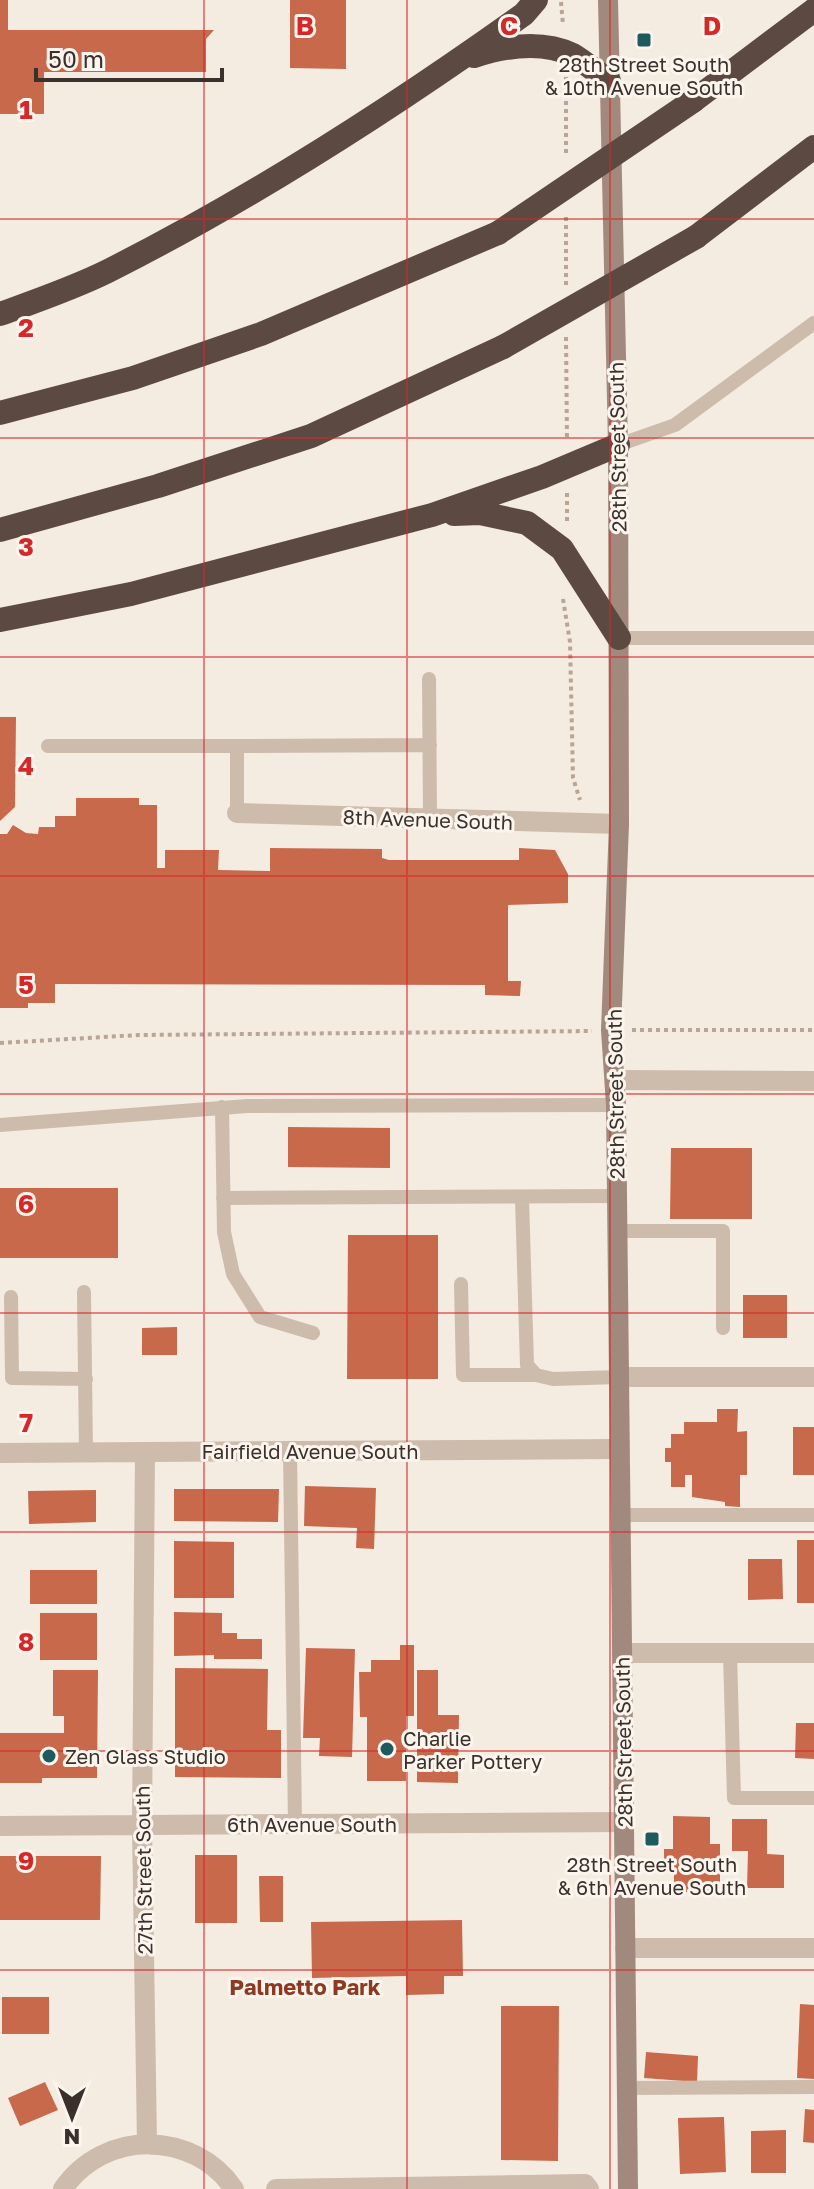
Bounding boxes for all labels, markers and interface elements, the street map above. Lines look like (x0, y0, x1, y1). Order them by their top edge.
text: B (296, 10, 314, 41)
text: C (500, 10, 518, 41)
text: D (703, 10, 721, 41)
marker: 28th Street South & 10th Avenue South (635, 31, 653, 49)
scale bar (36, 32, 222, 82)
text: 50 m (48, 44, 104, 73)
place label: 28th Street South & 10th Avenue South (545, 52, 743, 99)
text: 1 (19, 94, 33, 125)
text: 2 (18, 312, 34, 343)
street label: 28th Street South (604, 362, 630, 532)
text: 3 (18, 531, 34, 562)
text: 4 (18, 750, 34, 781)
street label: 8th Avenue South (342, 804, 514, 834)
text: 5 (18, 969, 34, 1000)
street label: 28th Street South (602, 1009, 628, 1179)
text: 6 (18, 1188, 34, 1219)
text: 7 (19, 1407, 33, 1438)
street label: Fairfield Avenue South (202, 1439, 418, 1463)
text: 8 (18, 1626, 34, 1657)
street label: 28th Street South (610, 1657, 636, 1827)
place label: Charlie Parker Pottery (403, 1726, 542, 1773)
marker: Charlie Parker Pottery (378, 1740, 396, 1758)
place label: Zen Glass Studio (65, 1744, 226, 1768)
marker: Zen Glass Studio (40, 1747, 58, 1765)
street label: 27th Street South (130, 1785, 156, 1955)
street label: 6th Avenue South (227, 1812, 397, 1836)
marker: 28th Street South & 6th Avenue South (643, 1830, 661, 1848)
text: 9 (18, 1845, 34, 1876)
place label: 28th Street South & 6th Avenue South (558, 1852, 746, 1899)
district label: Palmetto Park (229, 1973, 381, 2000)
north arrow (32, 2077, 112, 2157)
text: N (64, 2124, 80, 2151)

